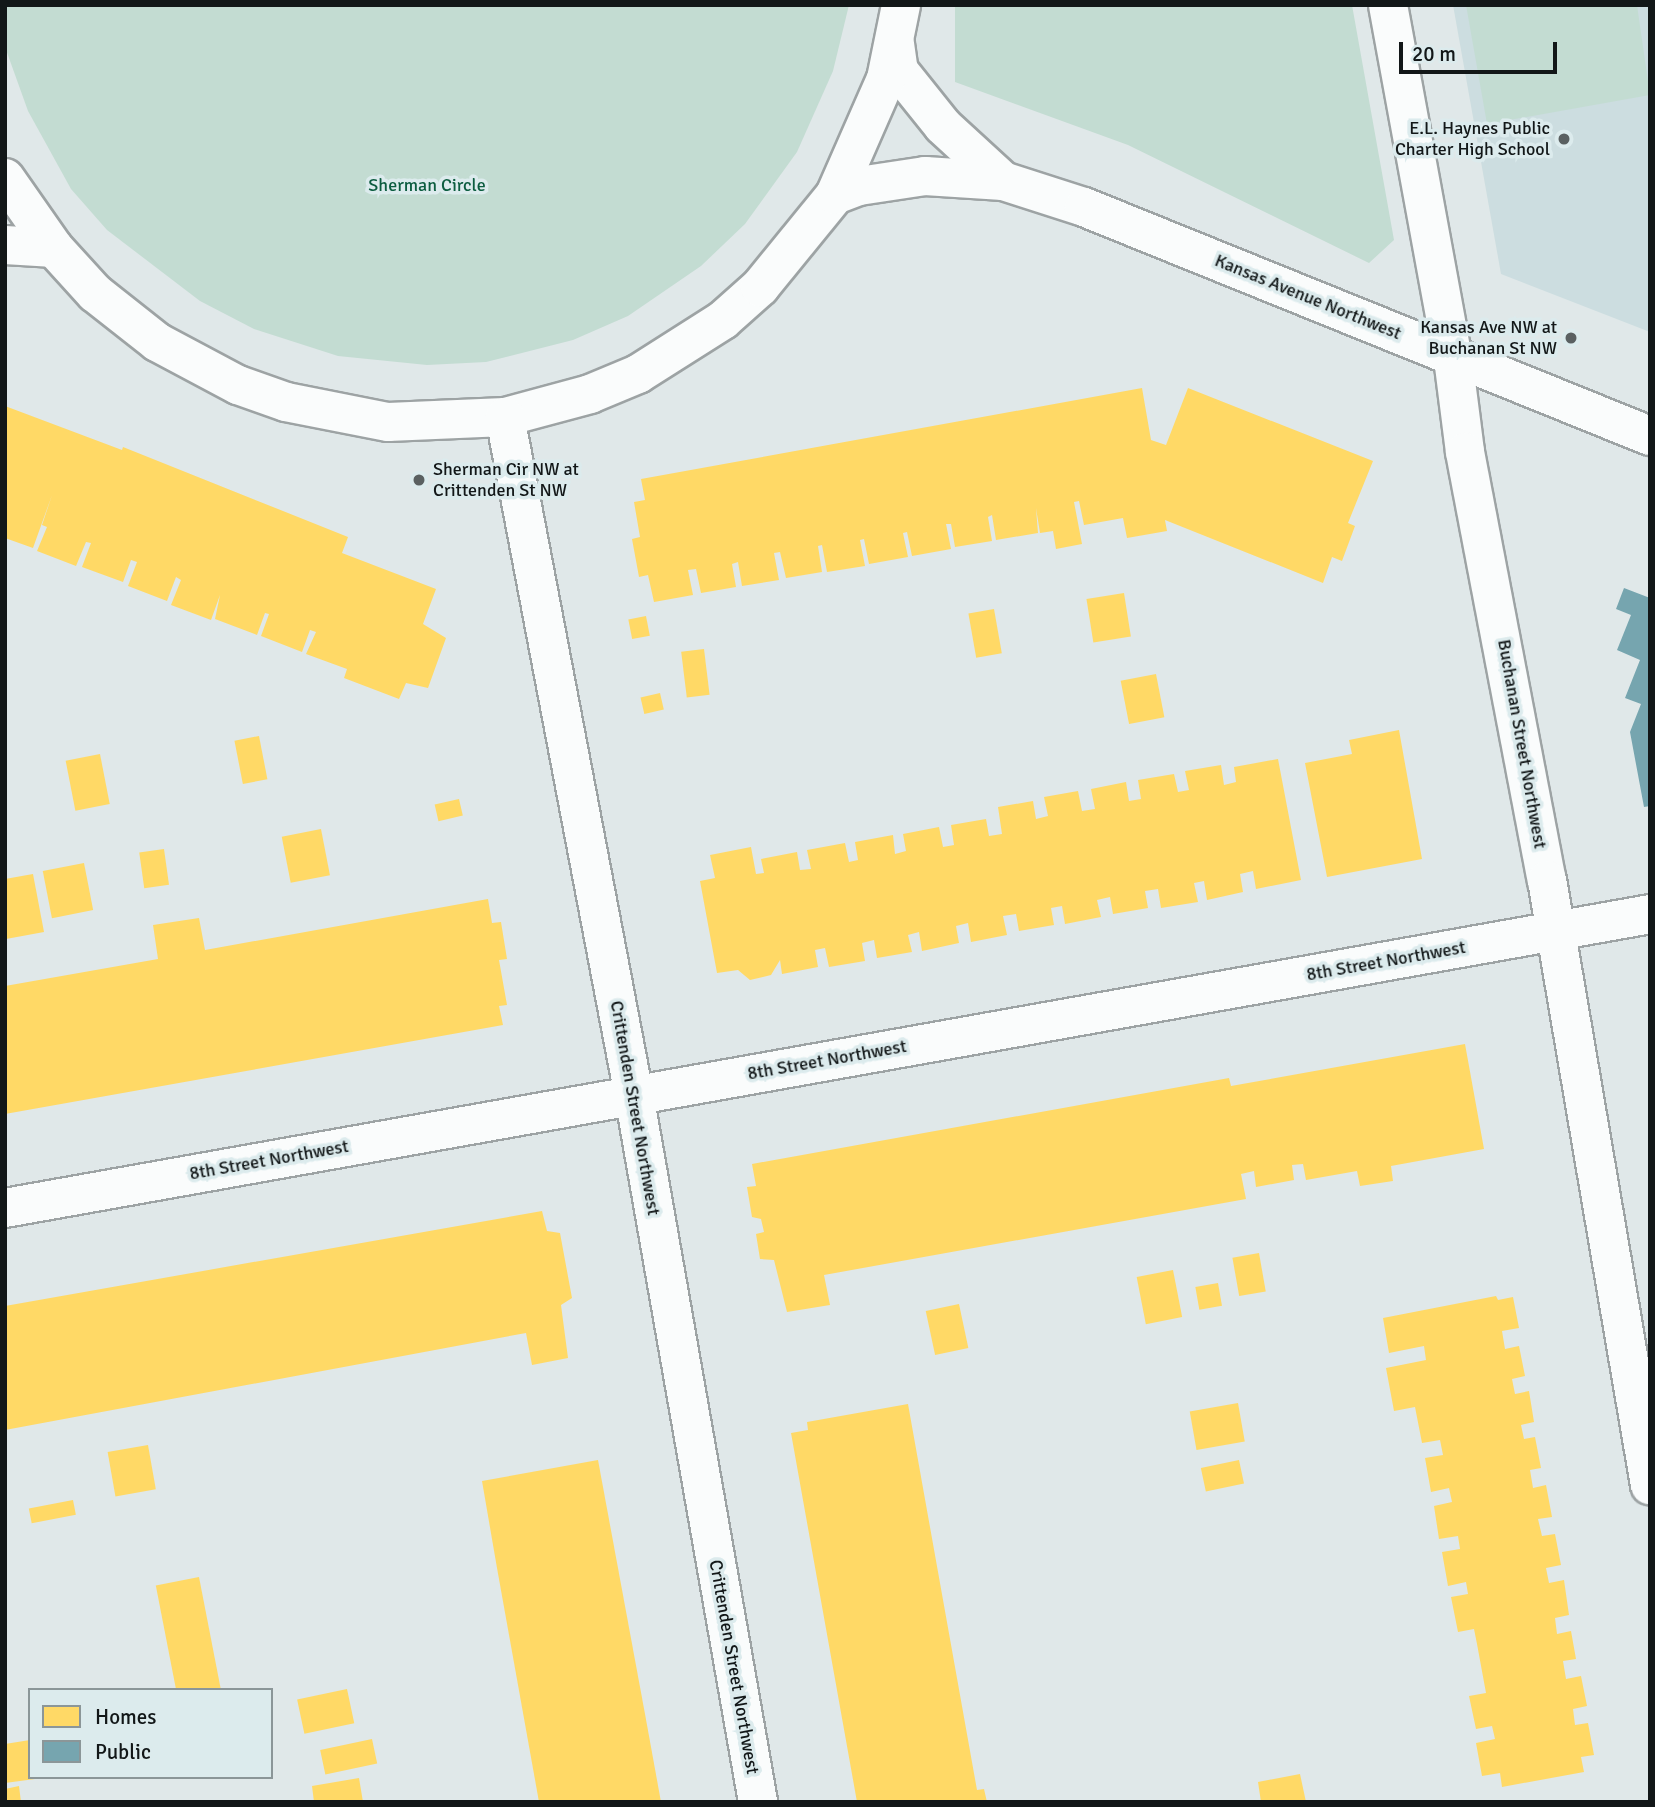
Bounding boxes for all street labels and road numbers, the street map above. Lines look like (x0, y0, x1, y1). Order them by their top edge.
street label: Kansas Avenue Northwest (1212, 250, 1404, 344)
street label: Buchanan Street Northwest (1493, 638, 1551, 850)
street label: 8th Street Northwest (1305, 936, 1467, 986)
street label: Crittenden Street Northwest (605, 999, 665, 1217)
street label: 8th Street Northwest (746, 1035, 908, 1085)
street label: 8th Street Northwest (188, 1135, 350, 1185)
street label: Crittenden Street Northwest (704, 1558, 764, 1776)

